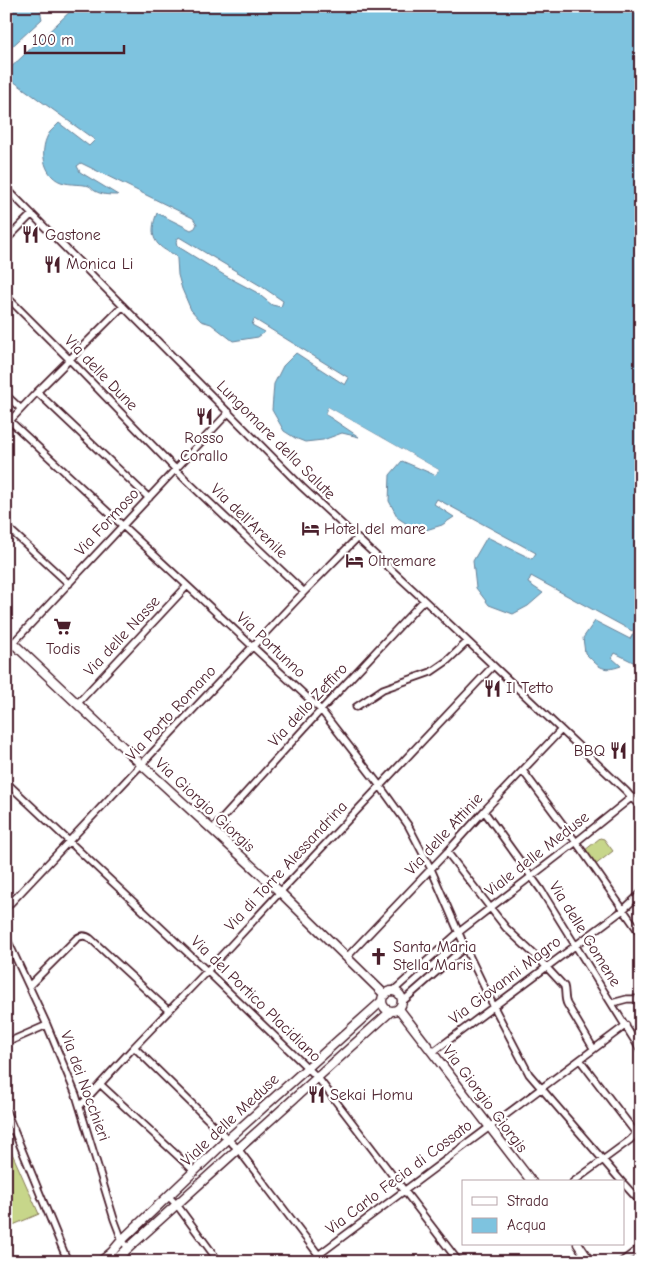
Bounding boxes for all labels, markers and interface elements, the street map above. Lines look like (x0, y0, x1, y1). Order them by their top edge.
scale bar (25, 22, 124, 54)
text: 100 m (32, 31, 74, 49)
restaurant icon: Gastone (21, 225, 41, 245)
place label: Gastone (45, 226, 101, 244)
restaurant icon: Monica Li (42, 254, 62, 274)
place label: Monica Li (66, 255, 133, 273)
street label: Via delle Dune (61, 332, 141, 414)
street label: Lungomare della Salute (213, 377, 339, 503)
restaurant icon: Rosso Corallo (194, 407, 214, 427)
place label: Rosso Corallo (180, 429, 228, 465)
street label: Via dell'Arenile (207, 480, 291, 562)
street label: Via Formoso (71, 485, 143, 559)
hotel icon: Hotel del mare (300, 519, 320, 539)
place label: Hotel del mare (324, 520, 426, 538)
hotel icon: Oltremare (344, 551, 364, 571)
place label: Oltremare (368, 552, 436, 570)
street label: Via delle Nasse (80, 592, 164, 680)
street label: Via Portunno (233, 608, 309, 682)
supermarket icon: Todis (53, 617, 73, 637)
place label: Todis (46, 640, 80, 658)
street label: Via dello Zeffiro (265, 660, 351, 750)
street label: Via Porto Romano (122, 662, 220, 764)
restaurant icon: Il Tetto (482, 678, 502, 698)
place label: Il Tetto (506, 679, 553, 697)
restaurant icon: BBQ (609, 741, 629, 761)
place label: BBQ (574, 742, 605, 760)
street label: Via Giorgio Giorgis (152, 754, 259, 856)
street label: Via delle Attinie (402, 789, 486, 879)
street label: Via di Torre Alessandrina (221, 797, 351, 935)
street label: Viale delle Meduse (481, 808, 593, 900)
street label: Via delle Gomene (545, 878, 625, 990)
street label: Via del Portico Placidiano (187, 932, 325, 1066)
street label: Via Giovanni Magro (446, 932, 564, 1028)
place label: Santa Maria Stella Maris (393, 938, 477, 974)
church icon: Santa Maria Stella Maris (369, 946, 389, 966)
street label: Via dei Nocchieri (57, 1028, 113, 1144)
street label: Via Giorgio Giorgis (439, 1042, 531, 1156)
street label: Viale delle Meduse (177, 1070, 283, 1170)
restaurant icon: Sekai Homu (306, 1085, 326, 1105)
place label: Sekai Homu (330, 1086, 413, 1104)
street label: Via Carlo Fecia di Cossato (322, 1116, 476, 1238)
legend (462, 1180, 624, 1246)
text: Strada (507, 1192, 549, 1210)
text: Acqua (507, 1216, 546, 1234)

